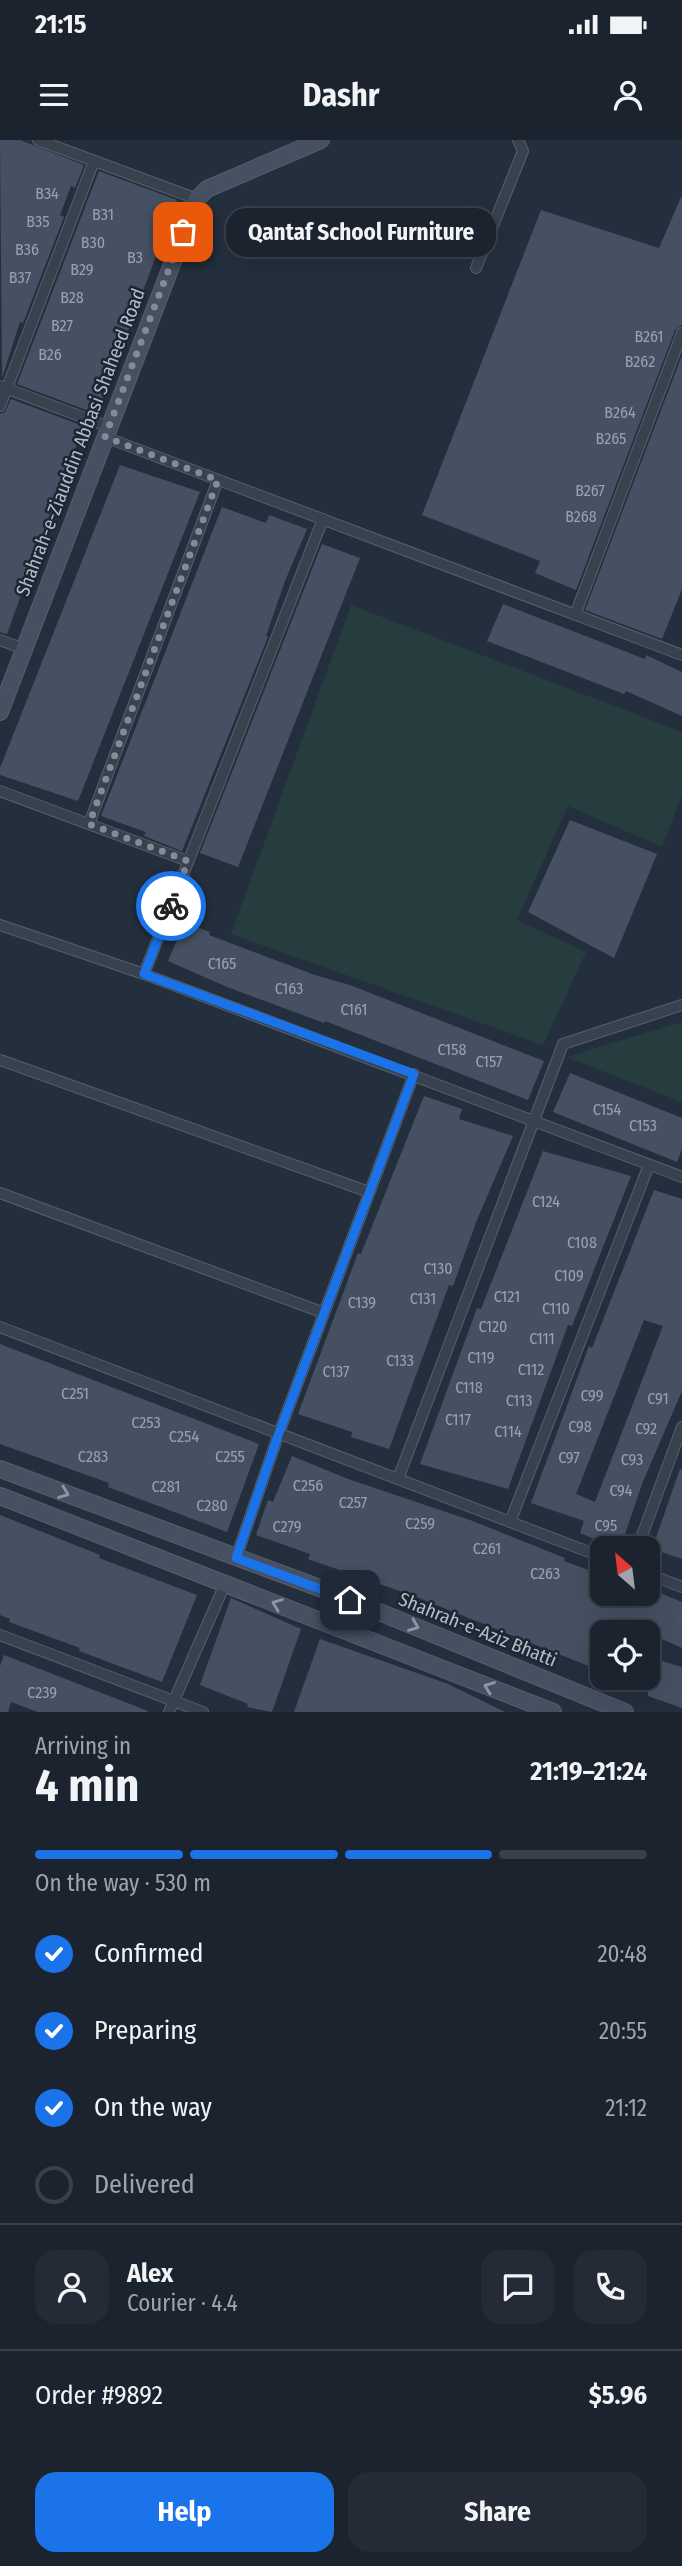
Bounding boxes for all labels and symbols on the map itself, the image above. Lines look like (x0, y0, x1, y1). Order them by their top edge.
house number: B34 (35, 184, 59, 203)
pin (153, 202, 213, 262)
house number: B31 (92, 205, 114, 224)
callout: Qantaf School Furniture (225, 208, 494, 256)
house number: B35 (26, 212, 50, 231)
house number: B30 (81, 233, 105, 252)
house number: B36 (15, 240, 39, 259)
house number: B3 (127, 248, 143, 267)
house number: B29 (70, 260, 94, 279)
house number: B37 (9, 268, 32, 287)
street label: Shahrah-e-Ziauddin Abbasi Shaheed Road (11, 285, 150, 599)
house number: B28 (60, 288, 84, 307)
house number: B27 (51, 316, 74, 335)
house number: B261 (634, 327, 664, 346)
house number: B26 (38, 345, 62, 364)
house number: B262 (625, 352, 655, 371)
house number: B264 (604, 403, 636, 422)
house number: B265 (596, 429, 626, 448)
house number: B267 (575, 481, 605, 500)
house number: B268 (565, 507, 597, 526)
courier (136, 871, 206, 941)
house number: C165 (208, 954, 236, 973)
house number: C163 (275, 979, 303, 998)
house number: C161 (341, 1000, 367, 1019)
house number: C158 (438, 1040, 466, 1059)
house number: C157 (476, 1052, 503, 1071)
house number: C154 (593, 1100, 622, 1119)
house number: C153 (629, 1116, 657, 1135)
house number: C124 (532, 1192, 560, 1211)
house number: C108 (567, 1233, 597, 1252)
house number: C130 (423, 1259, 453, 1278)
house number: C109 (554, 1266, 584, 1285)
house number: C121 (494, 1287, 520, 1306)
house number: C131 (410, 1289, 436, 1308)
house number: C139 (348, 1293, 376, 1312)
house number: C110 (542, 1299, 570, 1318)
house number: C120 (479, 1317, 507, 1336)
house number: C111 (529, 1329, 555, 1348)
house number: C119 (467, 1348, 495, 1367)
house number: C133 (386, 1351, 414, 1370)
house number: C112 (518, 1360, 544, 1379)
house number: C137 (322, 1362, 350, 1381)
house number: C118 (455, 1378, 483, 1397)
house number: C251 (61, 1384, 89, 1403)
house number: C99 (580, 1386, 604, 1405)
house number: C91 (647, 1389, 669, 1408)
house number: C113 (506, 1391, 532, 1410)
house number: C117 (445, 1410, 472, 1429)
house number: C253 (131, 1413, 161, 1432)
house number: C98 (568, 1417, 592, 1436)
house number: C92 (635, 1419, 657, 1438)
house number: C114 (494, 1422, 522, 1441)
house number: C254 (169, 1427, 199, 1446)
house number: C283 (78, 1447, 108, 1466)
house number: C255 (215, 1447, 245, 1466)
house number: C97 (558, 1448, 580, 1467)
house number: C93 (621, 1450, 643, 1469)
house number: C256 (293, 1476, 323, 1495)
house number: C281 (151, 1477, 181, 1496)
house number: C94 (609, 1481, 633, 1500)
one-way arrow (57, 1484, 69, 1498)
house number: C257 (339, 1493, 368, 1512)
house number: C280 (196, 1496, 228, 1515)
house number: C259 (405, 1514, 435, 1533)
house number: C95 (595, 1516, 617, 1535)
house number: C279 (272, 1517, 302, 1536)
north arrow (590, 1536, 660, 1606)
house number: C261 (473, 1539, 501, 1558)
house number: C263 (530, 1564, 560, 1583)
pin (320, 1570, 380, 1630)
street label: Shahrah-e-Aziz Bhatti (395, 1587, 560, 1672)
one-way arrow (272, 1598, 284, 1612)
one-way arrow (406, 1618, 419, 1632)
one-way arrow (484, 1682, 496, 1696)
house number: C239 (27, 1683, 57, 1702)

